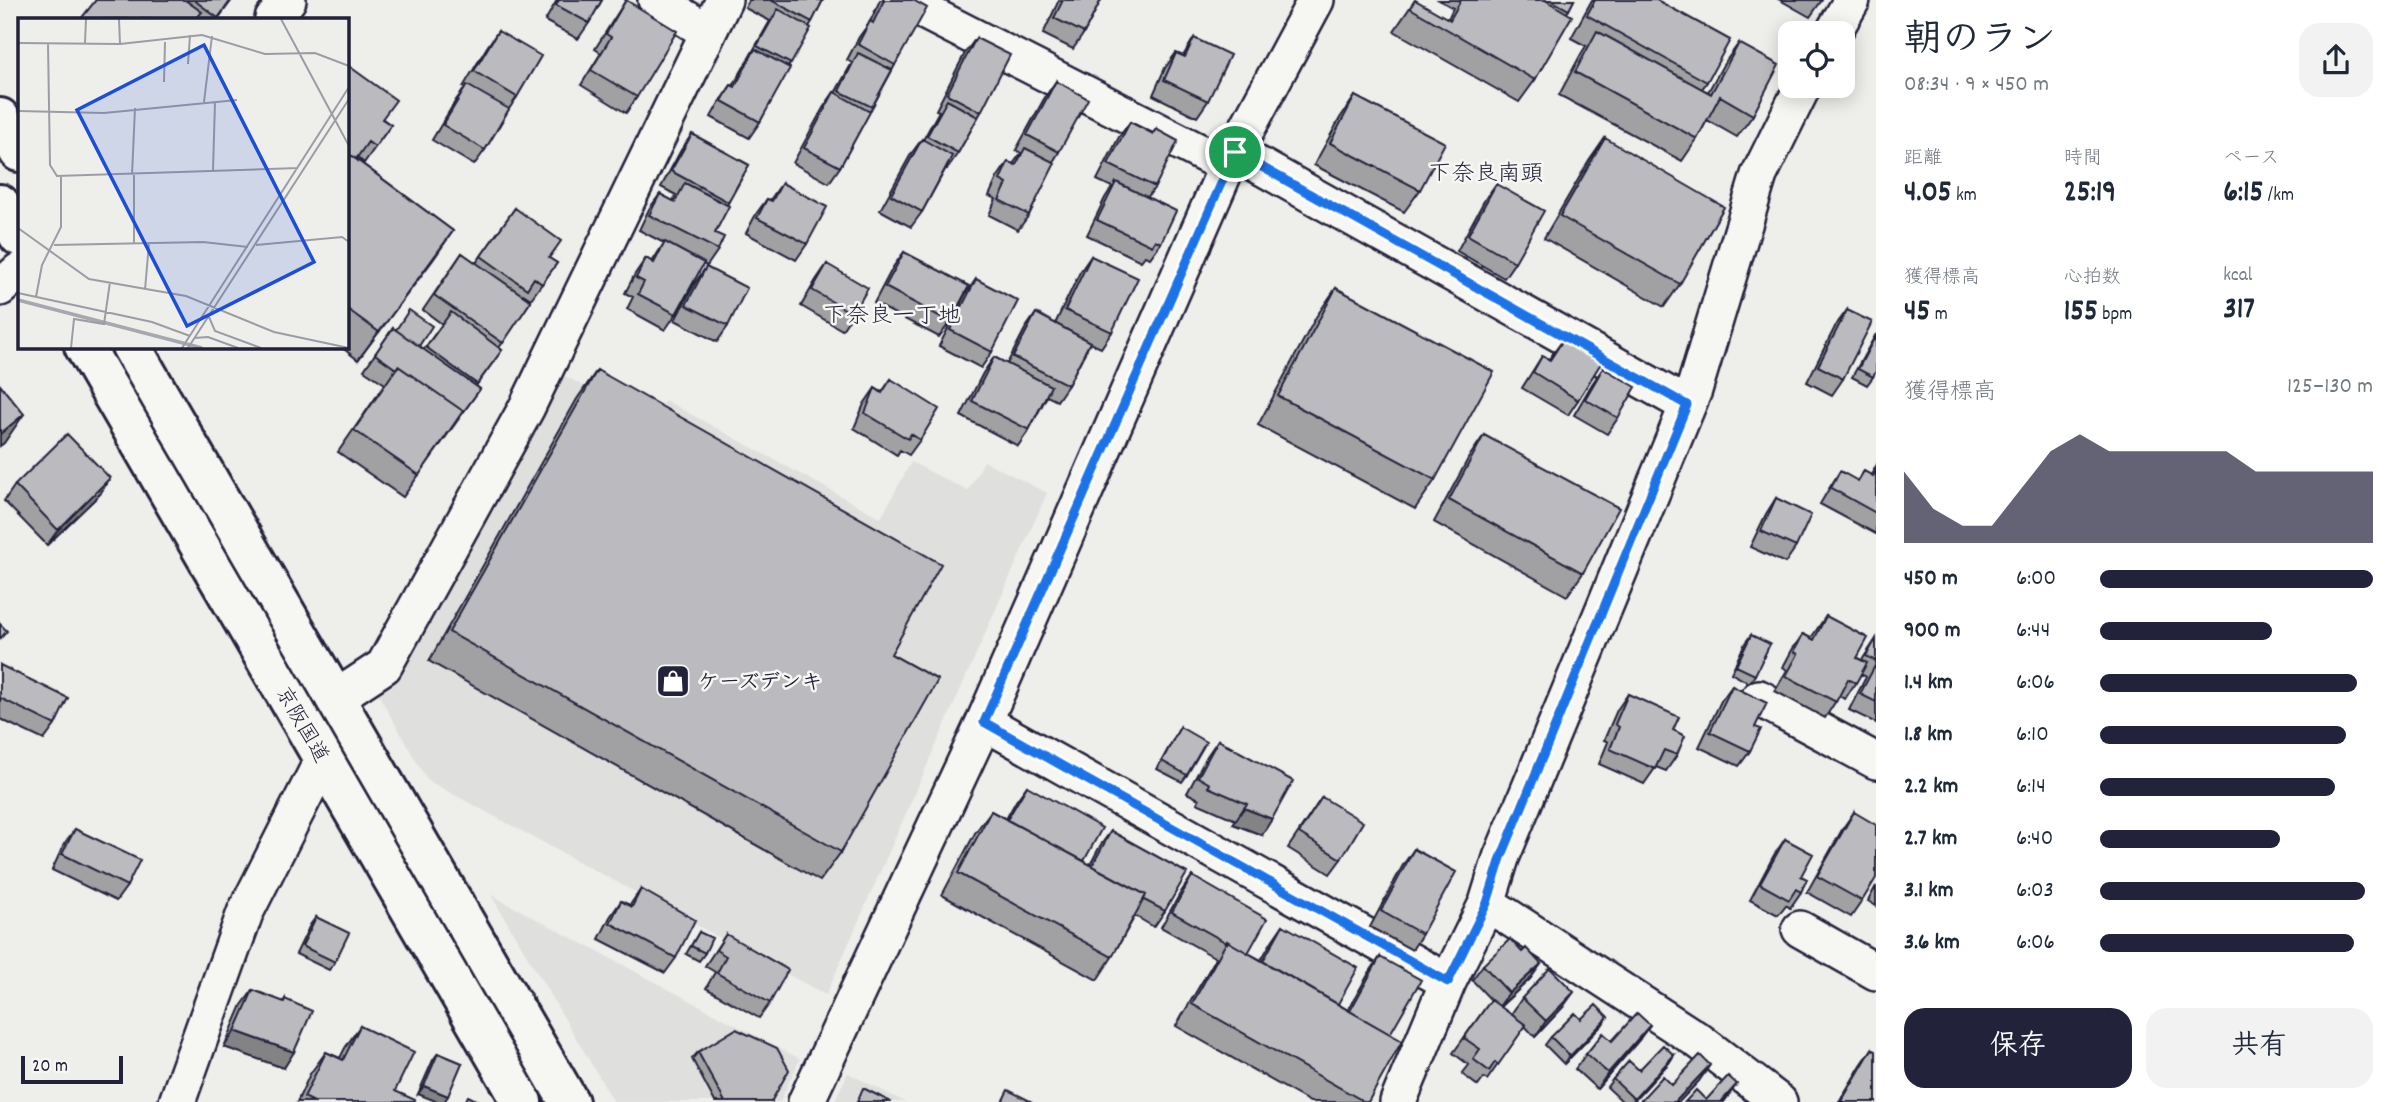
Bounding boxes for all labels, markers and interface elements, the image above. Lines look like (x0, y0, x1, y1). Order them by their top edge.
text: 朝のラン (1904, 15, 2056, 70)
inset map (18, 18, 348, 348)
map controls (1778, 21, 1855, 98)
button: locate (1778, 21, 1855, 98)
button: share (2299, 23, 2373, 97)
text: 08:34 · 9 × 450 m (1904, 69, 2049, 102)
pin (1205, 122, 1265, 182)
icon: arrive (1216, 133, 1254, 171)
text: 距離 (1904, 146, 1942, 173)
text: 時間 (2064, 146, 2102, 173)
text: ペース (2223, 146, 2279, 173)
district label: 下奈良南頭 (1429, 159, 1544, 192)
text: 4.05 (1904, 173, 1952, 216)
text: 25:19 (2064, 173, 2116, 216)
text: 6:15 (2223, 173, 2263, 216)
text: km (1952, 183, 1977, 210)
text: /km (2263, 183, 2294, 210)
text: kcal (2223, 263, 2252, 290)
text: 獲得標高 (1904, 265, 1980, 292)
text: 心拍数 (2064, 265, 2121, 292)
text: 317 (2223, 290, 2255, 333)
text: 45 (1904, 292, 1930, 335)
text: 155 (2064, 292, 2098, 335)
district label: 下奈良一丁地 (823, 301, 961, 334)
text: m (1930, 302, 1948, 329)
text: bpm (2098, 302, 2132, 329)
text: 125–130 m (2287, 371, 2373, 404)
text: 獲得標高 (1904, 377, 1996, 410)
text: 450 m (1904, 563, 1958, 596)
text: 6:00 (2016, 563, 2056, 596)
text: 900 m (1904, 615, 1961, 648)
text: 6:44 (2016, 615, 2050, 648)
shop icon: ケーズデンキ (654, 662, 692, 700)
text: 1.4 km (1904, 667, 1953, 700)
text: 6:06 (2016, 667, 2055, 700)
place label: ケーズデンキ (698, 669, 822, 699)
street label: 京阪国道 (266, 682, 334, 769)
text: 1.8 km (1904, 719, 1953, 752)
text: 6:10 (2016, 719, 2049, 752)
text: 2.2 km (1904, 771, 1958, 804)
text: 6:14 (2016, 771, 2046, 804)
text: 2.7 km (1904, 823, 1957, 856)
text: 6:40 (2016, 823, 2053, 856)
text: 3.1 km (1904, 875, 1954, 908)
text: 6:03 (2016, 875, 2054, 908)
text: 3.6 km (1904, 927, 1960, 960)
text: 6:06 (2016, 927, 2055, 960)
button: 保存 (1904, 1008, 2132, 1088)
button: 共有 (2146, 1008, 2373, 1088)
scale bar (21, 1053, 122, 1085)
text: 20 m (32, 1054, 68, 1081)

